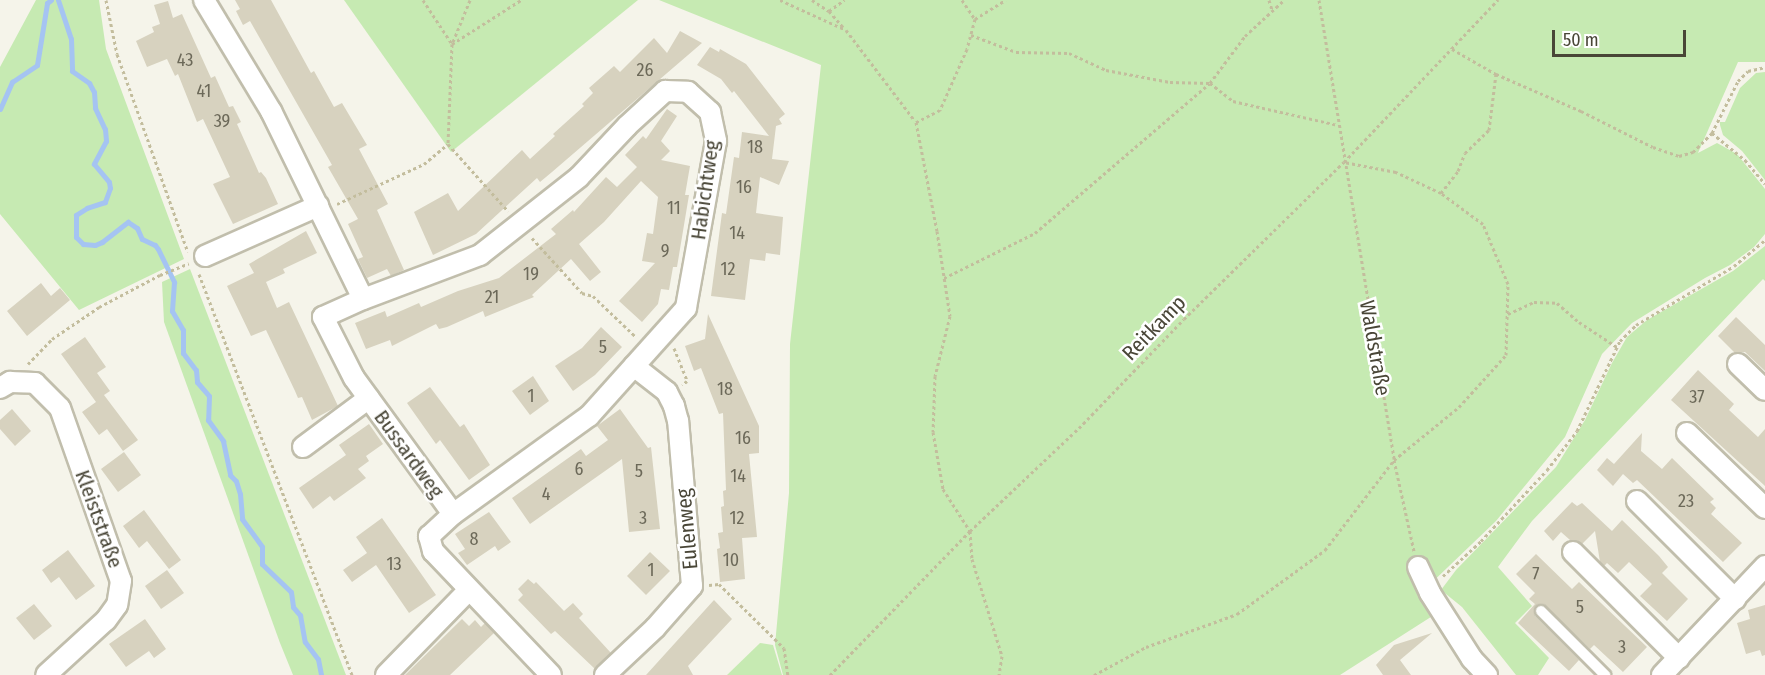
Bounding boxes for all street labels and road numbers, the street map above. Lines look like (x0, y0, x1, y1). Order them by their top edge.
street label: Habichtweg (686, 139, 724, 241)
street label: Reitkamp (1117, 290, 1191, 366)
street label: Waldstraße (1354, 298, 1396, 398)
street label: Bussardweg (369, 405, 449, 503)
street label: Kleiststraße (70, 467, 128, 571)
street label: Eulenweg (671, 487, 703, 571)

